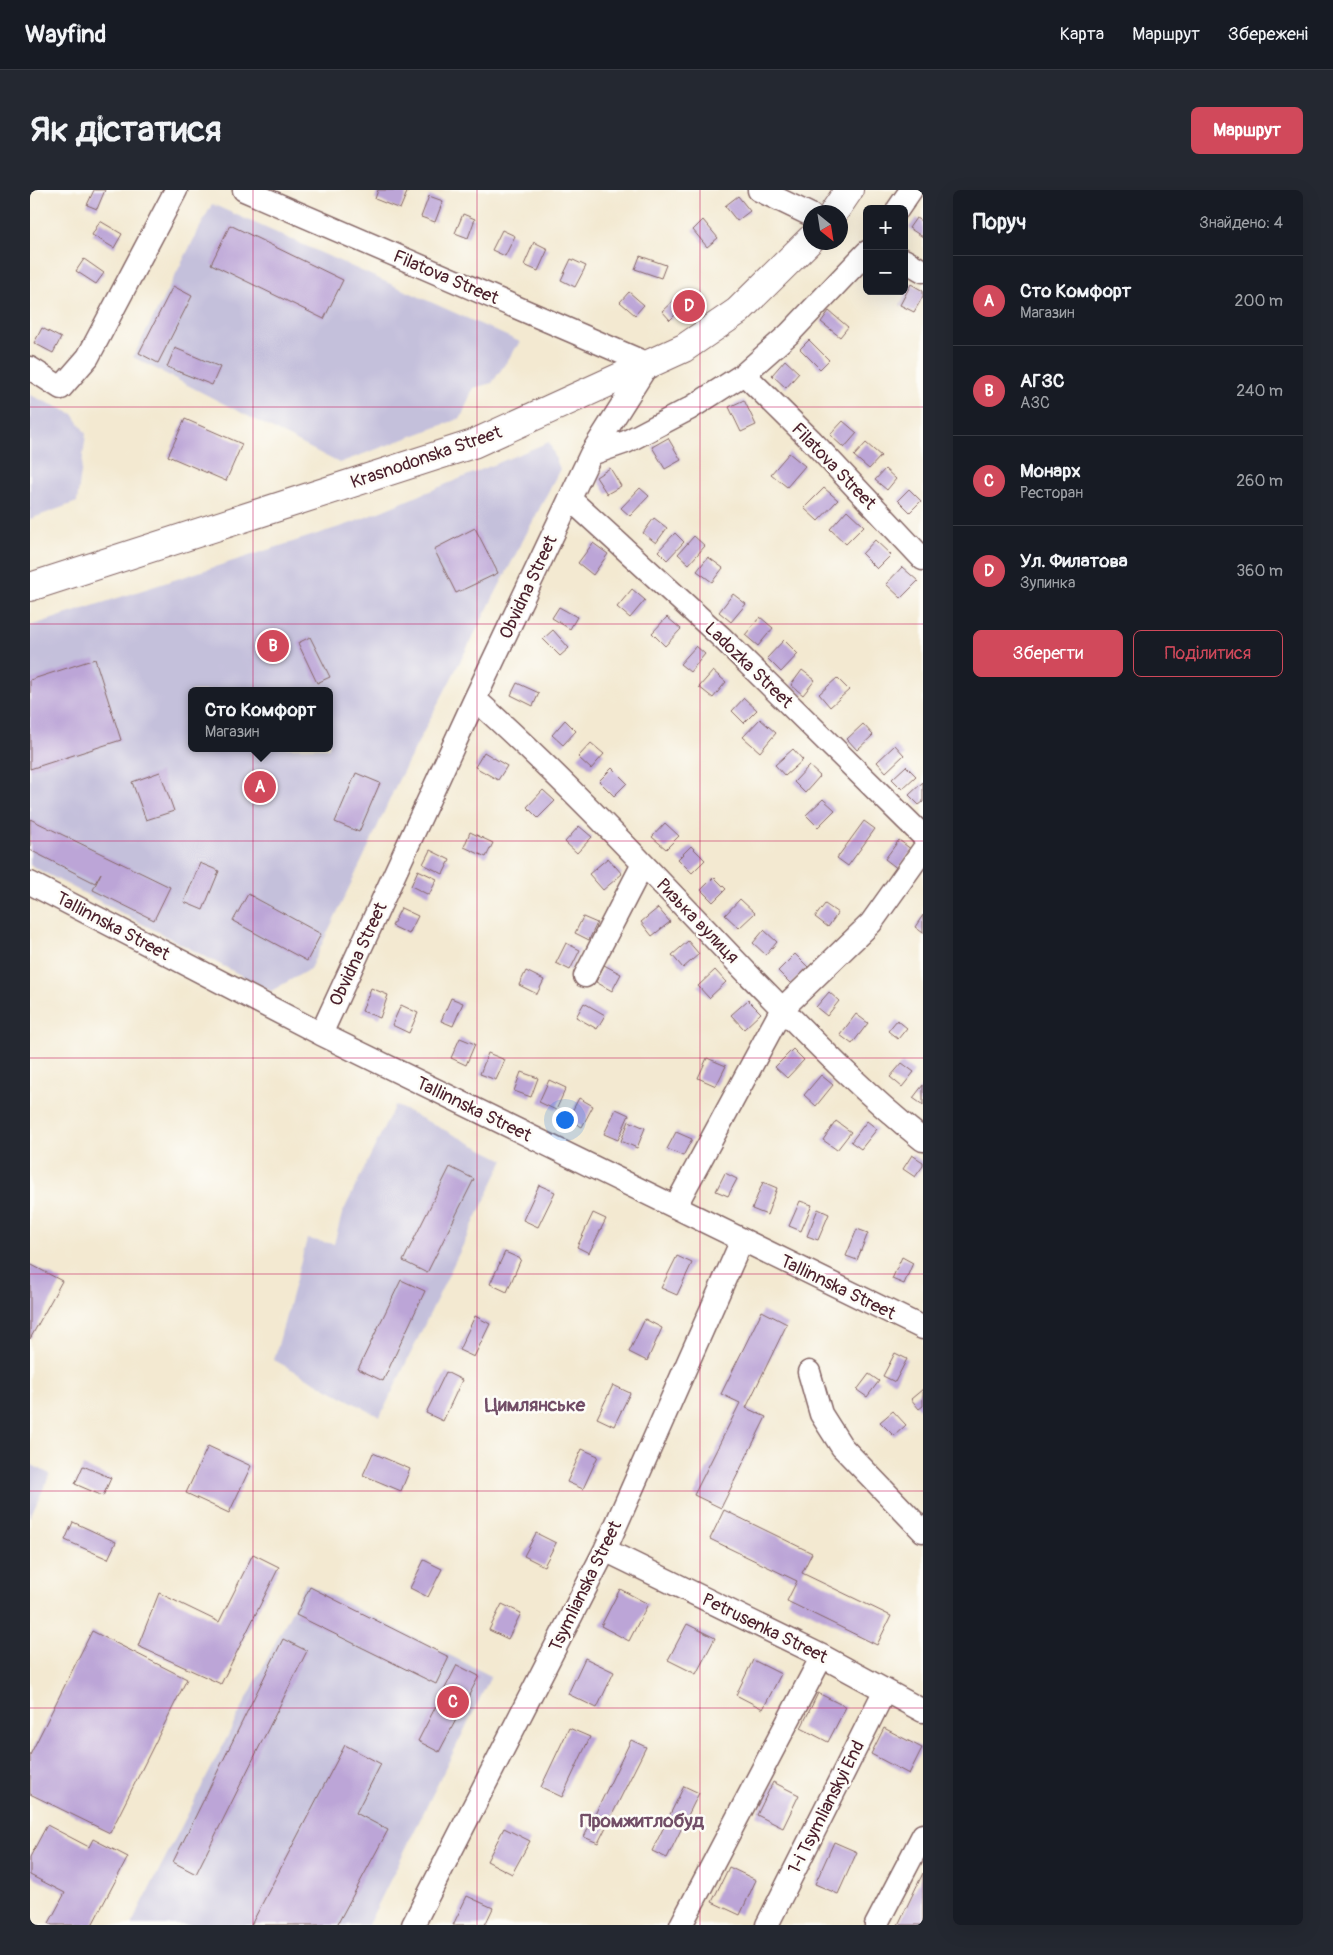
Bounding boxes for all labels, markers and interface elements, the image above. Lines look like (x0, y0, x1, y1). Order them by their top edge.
text: Wayfind (25, 20, 106, 49)
text: Карта (1060, 23, 1104, 46)
text: Маршрут (1132, 23, 1200, 46)
text: Збережені (1228, 23, 1308, 46)
button: Маршрут (1191, 107, 1303, 154)
text: Як дістатися (30, 108, 221, 152)
north arrow (803, 205, 848, 250)
map controls (863, 205, 908, 295)
button: + (863, 205, 908, 250)
text: Поруч (973, 209, 1026, 236)
text: Знайдено: 4 (1199, 213, 1283, 233)
street label: Filatova Street (390, 245, 503, 310)
button: − (863, 250, 908, 295)
text: Сто Комфорт (1020, 279, 1131, 303)
pin: D (673, 287, 705, 325)
text: A (984, 291, 994, 311)
text: 200 m (1235, 291, 1283, 311)
text: Магазин (1020, 303, 1075, 323)
text: АГЗС (1020, 369, 1065, 393)
text: B (984, 381, 994, 401)
text: 240 m (1236, 381, 1283, 401)
text: АЗС (1020, 393, 1050, 413)
street label: Filatova Street (786, 418, 881, 515)
street label: Krasnodonska Street (348, 421, 505, 494)
text: Монарх (1020, 459, 1081, 483)
text: C (984, 471, 994, 491)
text: 260 m (1236, 471, 1283, 491)
text: Ресторан (1020, 483, 1083, 503)
street label: Obvidna Street (494, 531, 563, 643)
text: Ул. Филатова (1020, 549, 1128, 573)
text: D (984, 561, 994, 581)
text: 360 m (1236, 561, 1283, 581)
text: Зупинка (1020, 573, 1075, 593)
street label: Ladozka Street (699, 617, 798, 714)
pin: B (257, 627, 289, 665)
button: Зберегти (973, 630, 1123, 677)
button: Поділитися (1133, 630, 1283, 677)
popup (188, 687, 333, 752)
text: Сто Комфорт (205, 698, 316, 722)
text: Магазин (205, 722, 260, 742)
pin: A (244, 768, 276, 806)
street label: Ризька вулиця (651, 874, 744, 969)
street label: Tallinnska Street (52, 887, 174, 966)
street label: Obvidna Street (324, 898, 393, 1010)
street label: Tallinnska Street (412, 1072, 536, 1148)
your location (552, 1107, 578, 1133)
street label: Tallinnska Street (776, 1250, 900, 1326)
district label: Цимлянське (485, 1393, 586, 1417)
street label: Tsymlianska Street (544, 1516, 627, 1655)
street label: Petrusenka Street (698, 1588, 832, 1669)
pin: C (437, 1683, 469, 1721)
street label: 1-i Tsymlianskyi End (783, 1737, 870, 1878)
district label: Промжитлобуд (580, 1809, 705, 1833)

